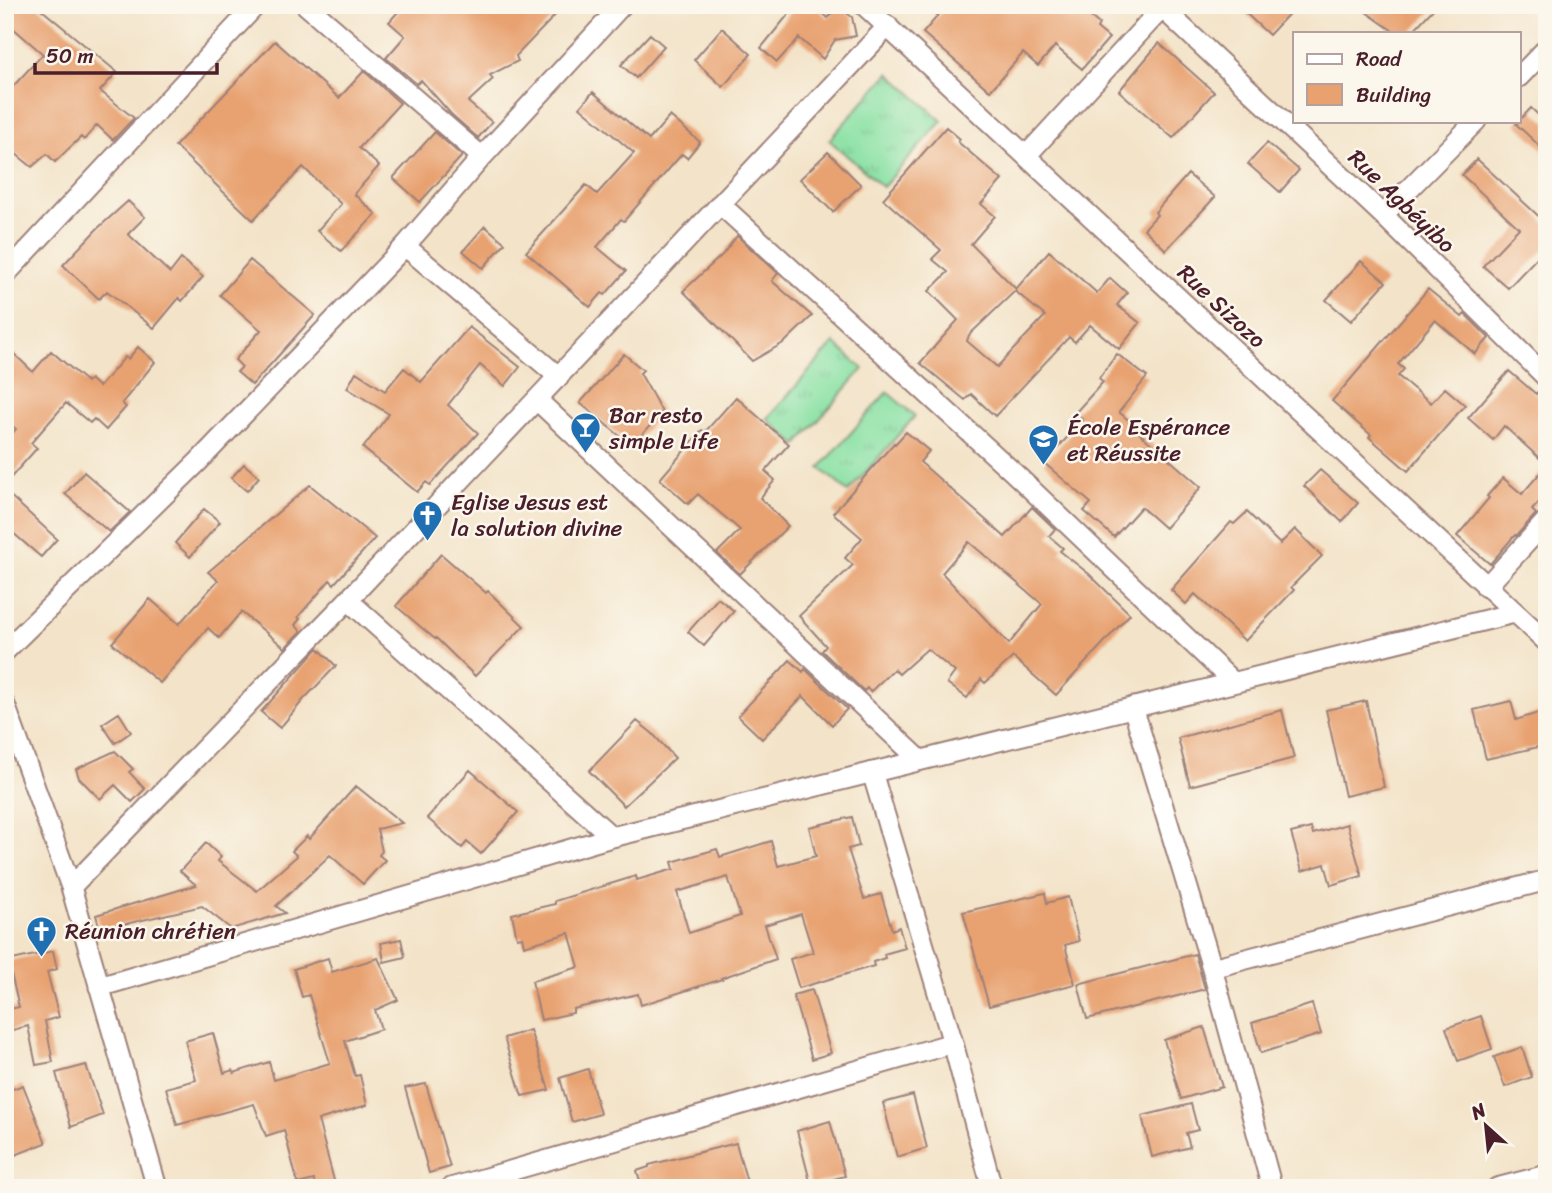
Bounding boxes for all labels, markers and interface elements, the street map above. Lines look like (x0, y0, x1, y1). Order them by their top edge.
scale bar (35, 32, 217, 76)
legend (1293, 32, 1520, 122)
text: 50 m (46, 37, 94, 75)
text: Road (1356, 40, 1403, 78)
text: Building (1356, 76, 1432, 114)
street label: Rue Agbéyibo (1338, 139, 1466, 264)
street label: Rue Sizozo (1167, 254, 1276, 359)
place label: Bar resto simple Life (608, 395, 719, 462)
place label: École Espérance et Réussite (1067, 407, 1230, 474)
bar icon: Bar resto simple Life (569, 411, 603, 455)
school or university icon: École Espérance et Réussite (1027, 423, 1061, 467)
place label: Eglise Jesus est la solution divine (451, 482, 623, 549)
church icon: Eglise Jesus est la solution divine (411, 498, 445, 542)
place label: Réunion chrétien (65, 911, 236, 952)
church icon: Réunion chrétien (25, 914, 59, 958)
north arrow (1450, 1092, 1520, 1162)
text: N (1464, 1093, 1493, 1129)

